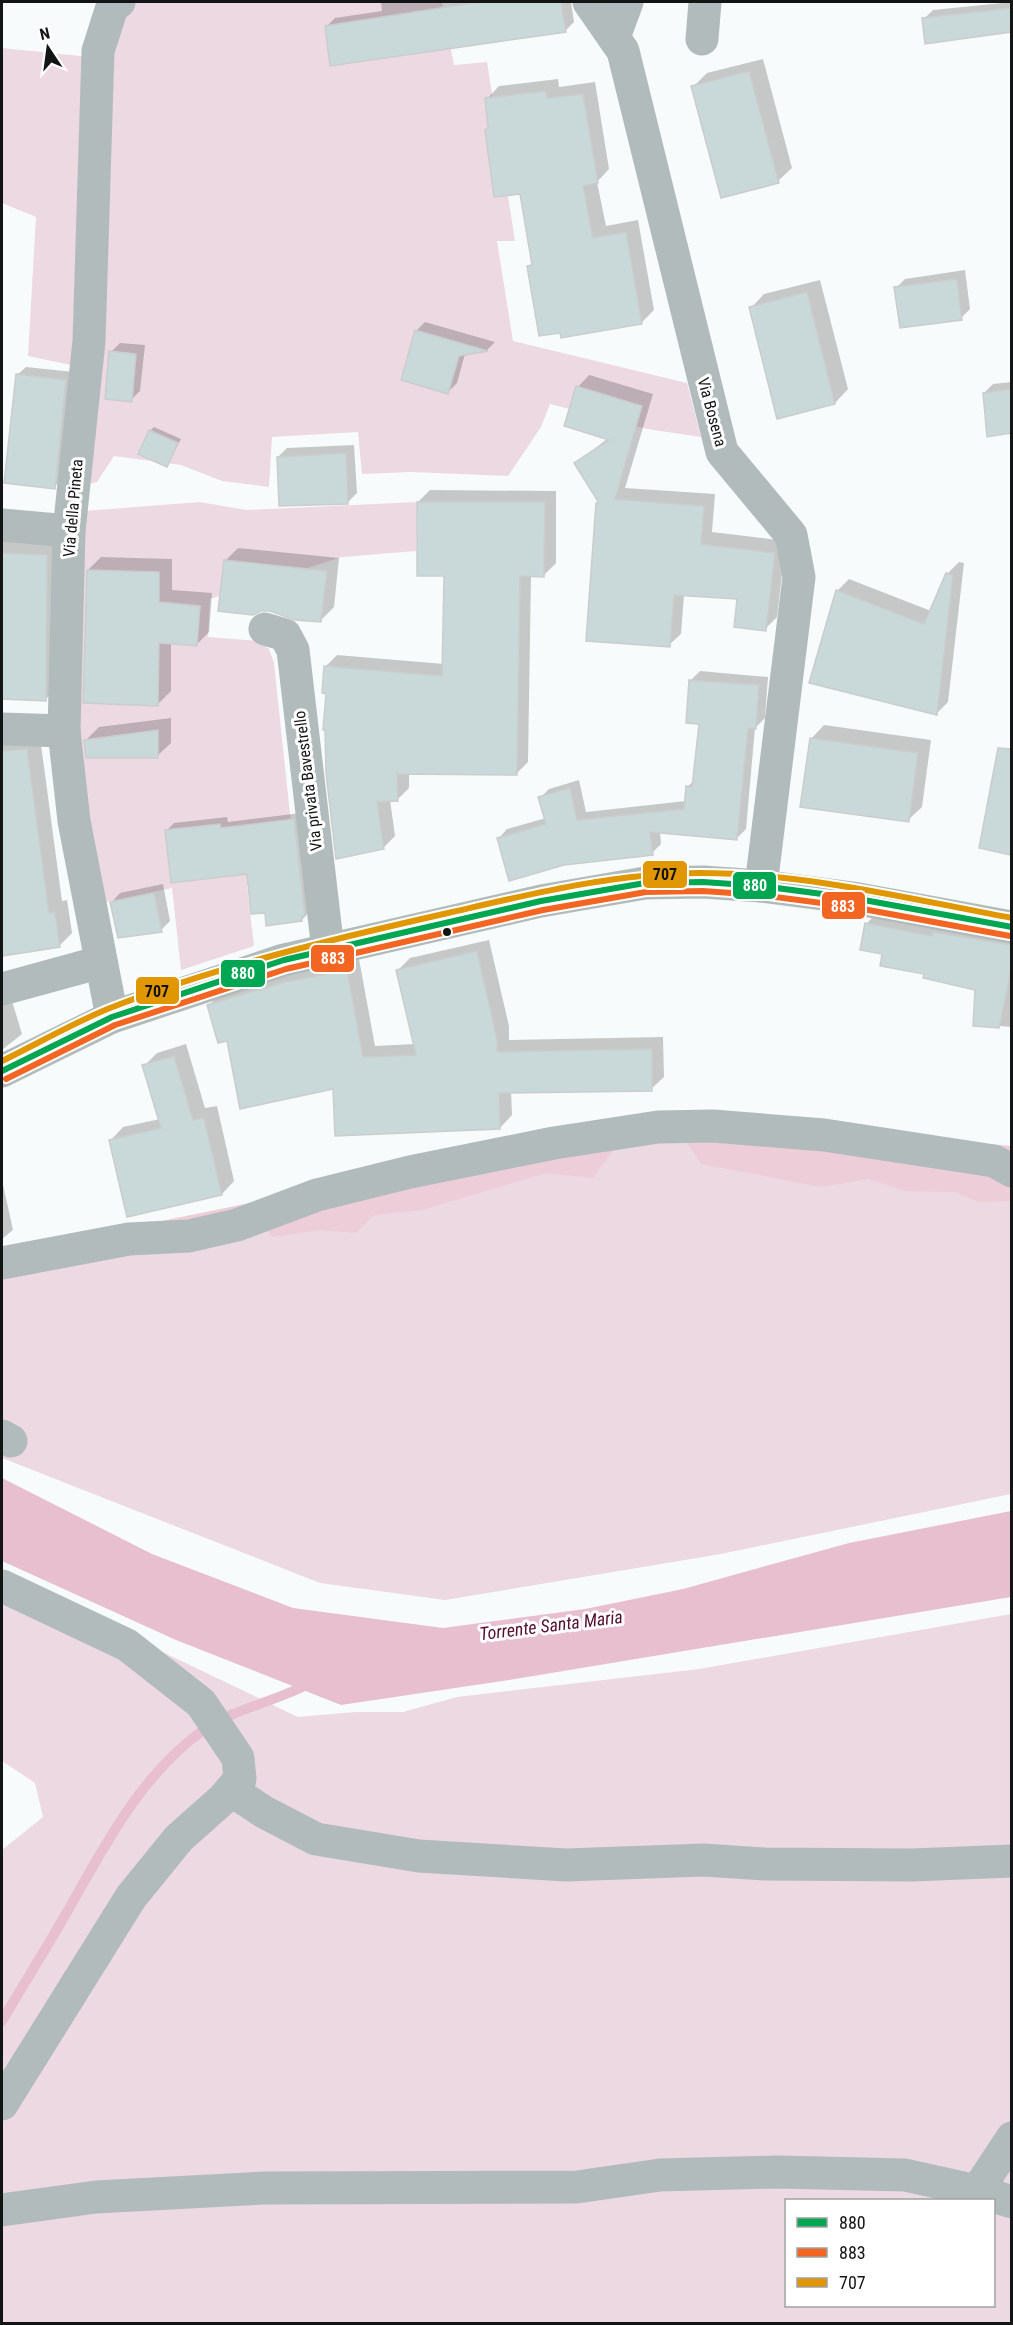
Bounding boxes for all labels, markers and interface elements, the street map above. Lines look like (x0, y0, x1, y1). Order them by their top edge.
north arrow (18, 18, 78, 78)
text: N (38, 24, 52, 44)
street label: Via Bosena (694, 375, 730, 449)
street label: Via della Pineta (59, 458, 87, 558)
street label: Via privata Bavestrello (290, 710, 326, 852)
line badge: 707 (642, 860, 688, 889)
text: 707 (653, 865, 677, 884)
line badge: 880 (732, 871, 777, 900)
text: 880 (743, 876, 767, 895)
line badge: 883 (821, 891, 866, 920)
text: 883 (831, 897, 855, 916)
unlabelled marker (441, 926, 453, 938)
line badge: 883 (310, 944, 355, 973)
text: 883 (321, 949, 345, 968)
line badge: 880 (220, 959, 266, 988)
text: 880 (231, 964, 255, 983)
line badge: 707 (135, 976, 180, 1005)
text: 707 (145, 982, 169, 1001)
water label: Torrente Santa Maria (478, 1606, 624, 1644)
legend (785, 2199, 995, 2307)
text: 880 (839, 2212, 866, 2233)
text: 883 (839, 2242, 866, 2263)
text: 707 (839, 2272, 866, 2293)

